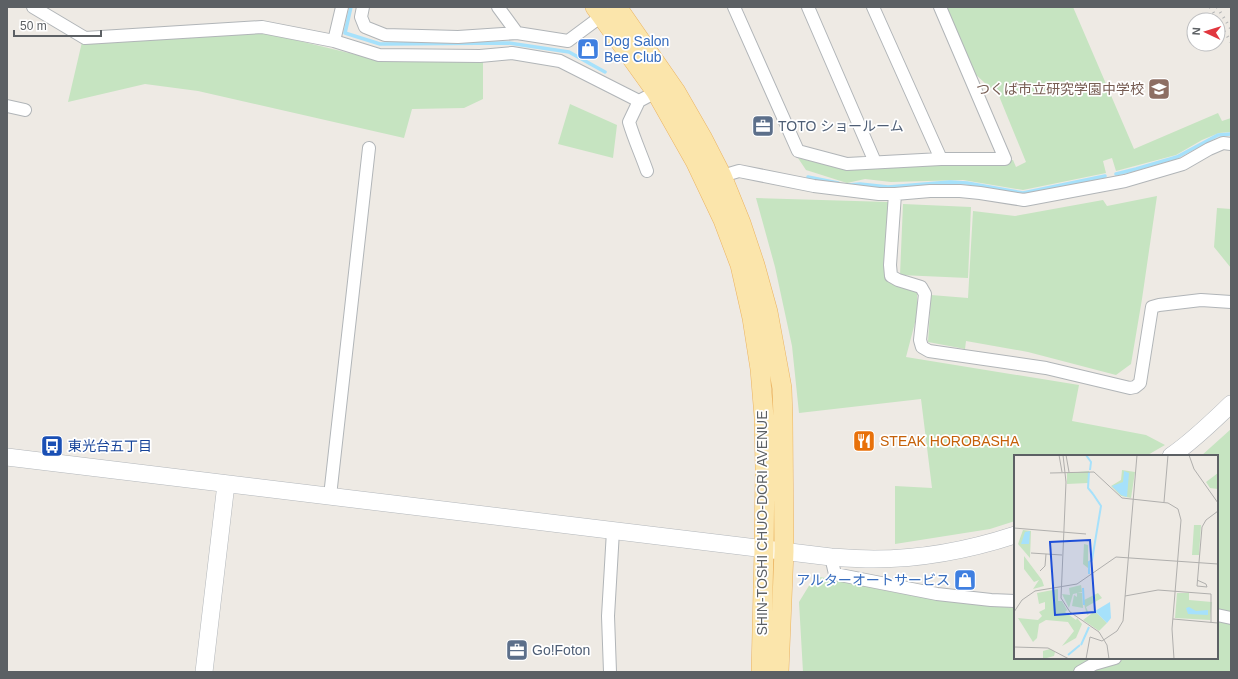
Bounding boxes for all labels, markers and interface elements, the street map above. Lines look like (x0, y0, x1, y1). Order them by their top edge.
scale bar (14, 12, 101, 38)
north arrow (1186, 12, 1226, 52)
text: 50 m (20, 19, 47, 33)
text: N (1190, 27, 1202, 36)
place label: Dog Salon Bee Club (604, 33, 669, 65)
shop icon: Dog Salon Bee Club (575, 36, 601, 62)
school or university icon: つくば市立研究学園中学校 (1146, 76, 1172, 102)
place label: つくば市立研究学園中学校 (976, 81, 1144, 97)
office icon: TOTO ショールーム (750, 113, 776, 139)
place label: TOTO ショールーム (778, 118, 904, 134)
street label: SHIN-TOSHI CHUO-DORI AVENUE (754, 410, 770, 636)
restaurant icon: STEAK HOROBASHA (851, 428, 877, 454)
bus stop icon: 東光台五丁目 (39, 433, 65, 459)
place label: STEAK HOROBASHA (880, 433, 1020, 449)
place label: 東光台五丁目 (68, 438, 152, 454)
inset map (1014, 455, 1218, 659)
shop icon: アルターオートサービス (952, 567, 978, 593)
place label: アルターオートサービス (796, 572, 950, 588)
office icon: Go!Foton (504, 637, 530, 663)
place label: Go!Foton (532, 642, 590, 658)

